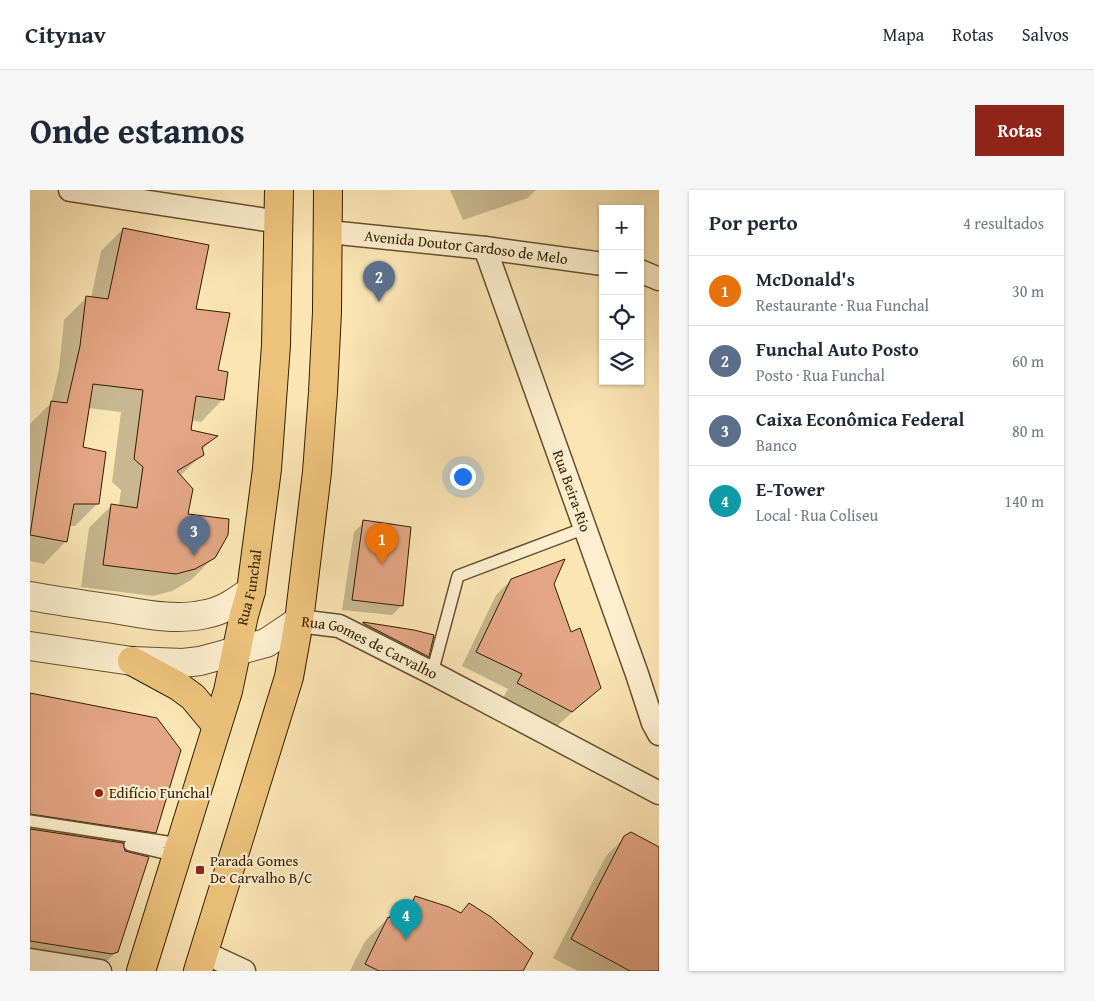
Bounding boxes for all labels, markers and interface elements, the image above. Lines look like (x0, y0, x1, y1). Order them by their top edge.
text: Citynav (25, 17, 106, 52)
text: Mapa (883, 21, 924, 48)
text: Rotas (952, 21, 994, 48)
text: Salvos (1022, 21, 1069, 48)
text: Onde estamos (30, 105, 245, 156)
button: Rotas (975, 105, 1064, 156)
map controls (599, 205, 644, 385)
button: + (599, 205, 644, 250)
text: Por perto (709, 207, 798, 238)
text: 4 resultados (963, 211, 1044, 235)
street label: Avenida Doutor Cardoso de Melo (364, 225, 569, 269)
button: − (599, 250, 644, 295)
pin: 2 (363, 261, 395, 302)
text: McDonald's (756, 265, 855, 293)
text: 1 (721, 279, 729, 303)
text: 30 m (1012, 279, 1044, 303)
text: Restaurante · Rua Funchal (756, 293, 929, 317)
button: locate (599, 295, 644, 340)
text: Funchal Auto Posto (756, 335, 919, 363)
button: layers (599, 340, 644, 385)
text: 2 (721, 349, 729, 373)
text: 60 m (1012, 349, 1044, 373)
text: Posto · Rua Funchal (756, 363, 885, 387)
text: Caixa Econômica Federal (756, 405, 964, 433)
text: 3 (721, 419, 729, 443)
text: 80 m (1012, 419, 1044, 443)
text: Banco (756, 433, 797, 457)
street label: Rua Beira-Rio (548, 447, 597, 535)
your location (450, 464, 476, 490)
text: E-Tower (756, 475, 825, 503)
text: 4 (721, 489, 729, 513)
text: 140 m (1004, 489, 1044, 513)
text: Local · Rua Coliseu (756, 503, 878, 527)
pin: 3 (178, 515, 210, 556)
pin: 1 (366, 523, 398, 564)
street label: Rua Funchal (231, 548, 266, 627)
street label: Rua Gomes de Carvalho (300, 610, 442, 684)
place label: Edifício Funchal (109, 782, 210, 803)
marker: Edifício Funchal (93, 787, 105, 799)
place label: Parada Gomes De Carvalho B/C (210, 850, 312, 888)
marker: Parada Gomes De Carvalho B/C (194, 864, 206, 876)
pin: 4 (390, 899, 422, 940)

